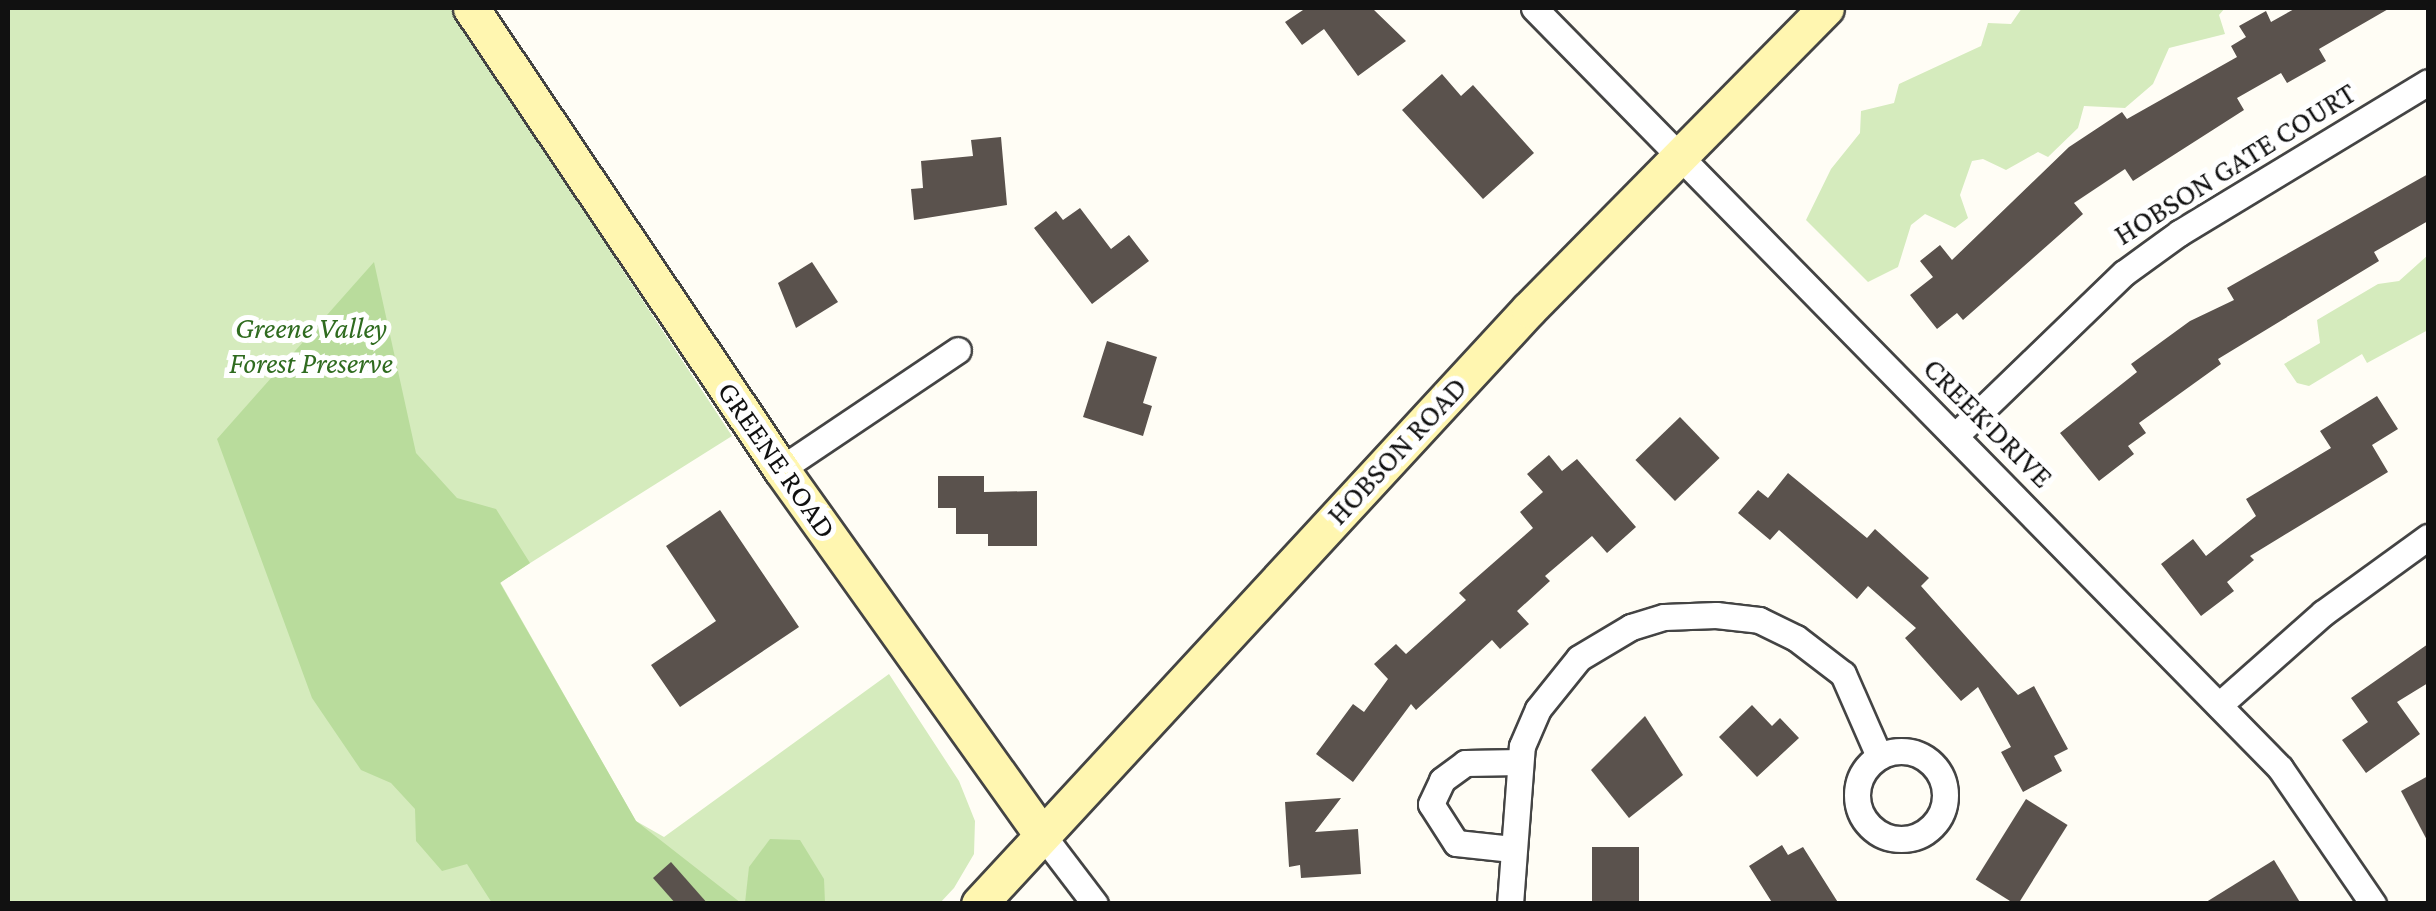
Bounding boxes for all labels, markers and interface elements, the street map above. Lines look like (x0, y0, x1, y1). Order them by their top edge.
street label: HOBSON GATE COURT (2107, 75, 2363, 253)
park label: Greene Valley Forest Preserve (229, 310, 393, 380)
street label: CREEK DRIVE (1916, 351, 2060, 495)
street label: HOBSON ROAD (1319, 370, 1475, 532)
street label: GREENE ROAD (710, 375, 844, 545)

